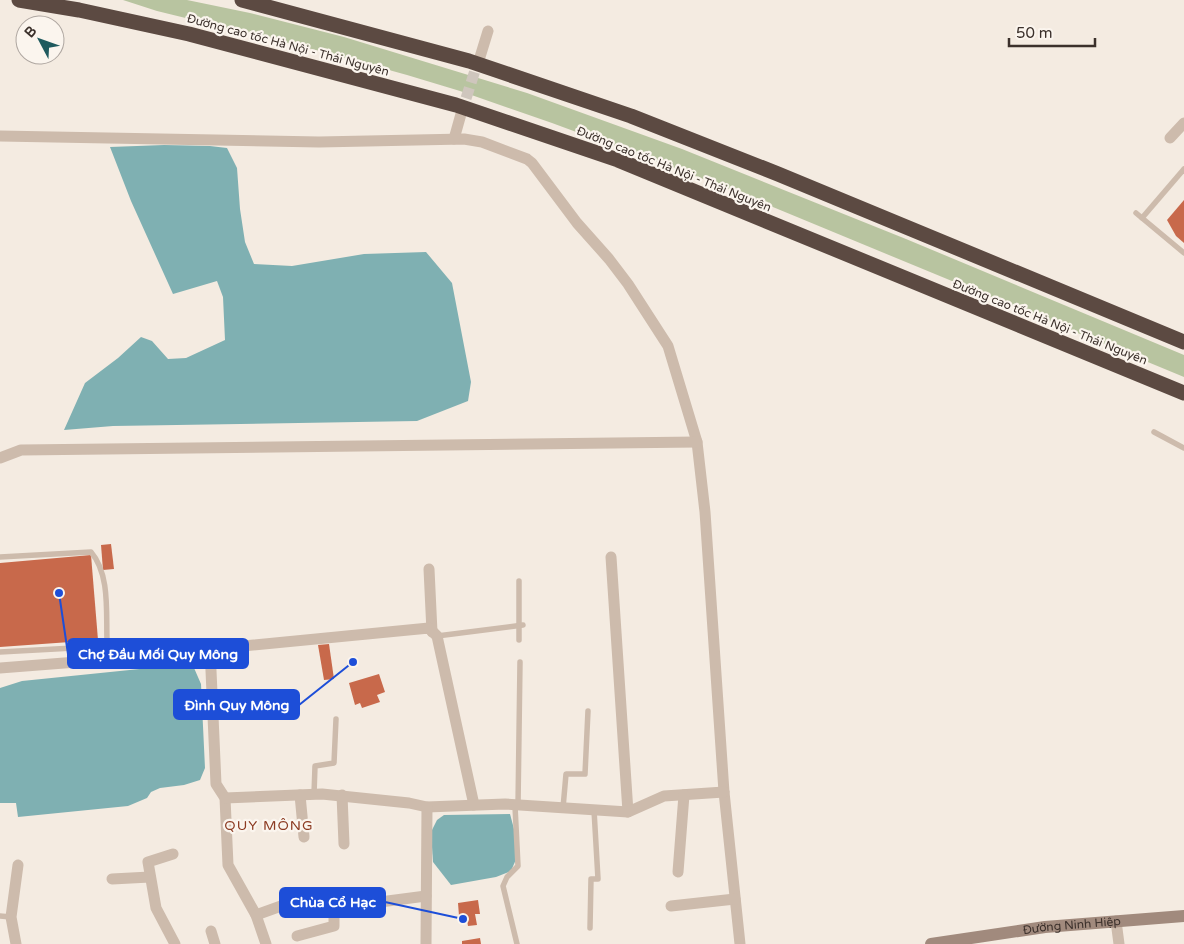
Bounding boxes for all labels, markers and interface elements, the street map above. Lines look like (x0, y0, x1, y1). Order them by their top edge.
street label: Đường cao tốc Hà Nội - Thái Nguyên (185, 11, 391, 79)
north arrow (15, 15, 65, 65)
scale bar (1009, 15, 1095, 47)
text: B (21, 22, 40, 41)
text: 50 m (1016, 24, 1053, 42)
street label: Đường cao tốc Hà Nội - Thái Nguyên (575, 123, 773, 215)
street label: Đường cao tốc Hà Nội - Thái Nguyên (951, 276, 1149, 368)
callout: Chợ Đầu Mối Quy Mông (68, 639, 248, 668)
text: Chợ Đầu Mối Quy Mông (78, 646, 238, 663)
callout: Đình Quy Mông (174, 690, 299, 719)
text: Đình Quy Mông (184, 697, 290, 714)
district label: QUY MÔNG (224, 817, 314, 834)
callout: Chùa Cổ Hạc (280, 888, 385, 917)
text: Chùa Cổ Hạc (290, 894, 376, 911)
street label: Đường Ninh Hiệp (1022, 914, 1121, 937)

